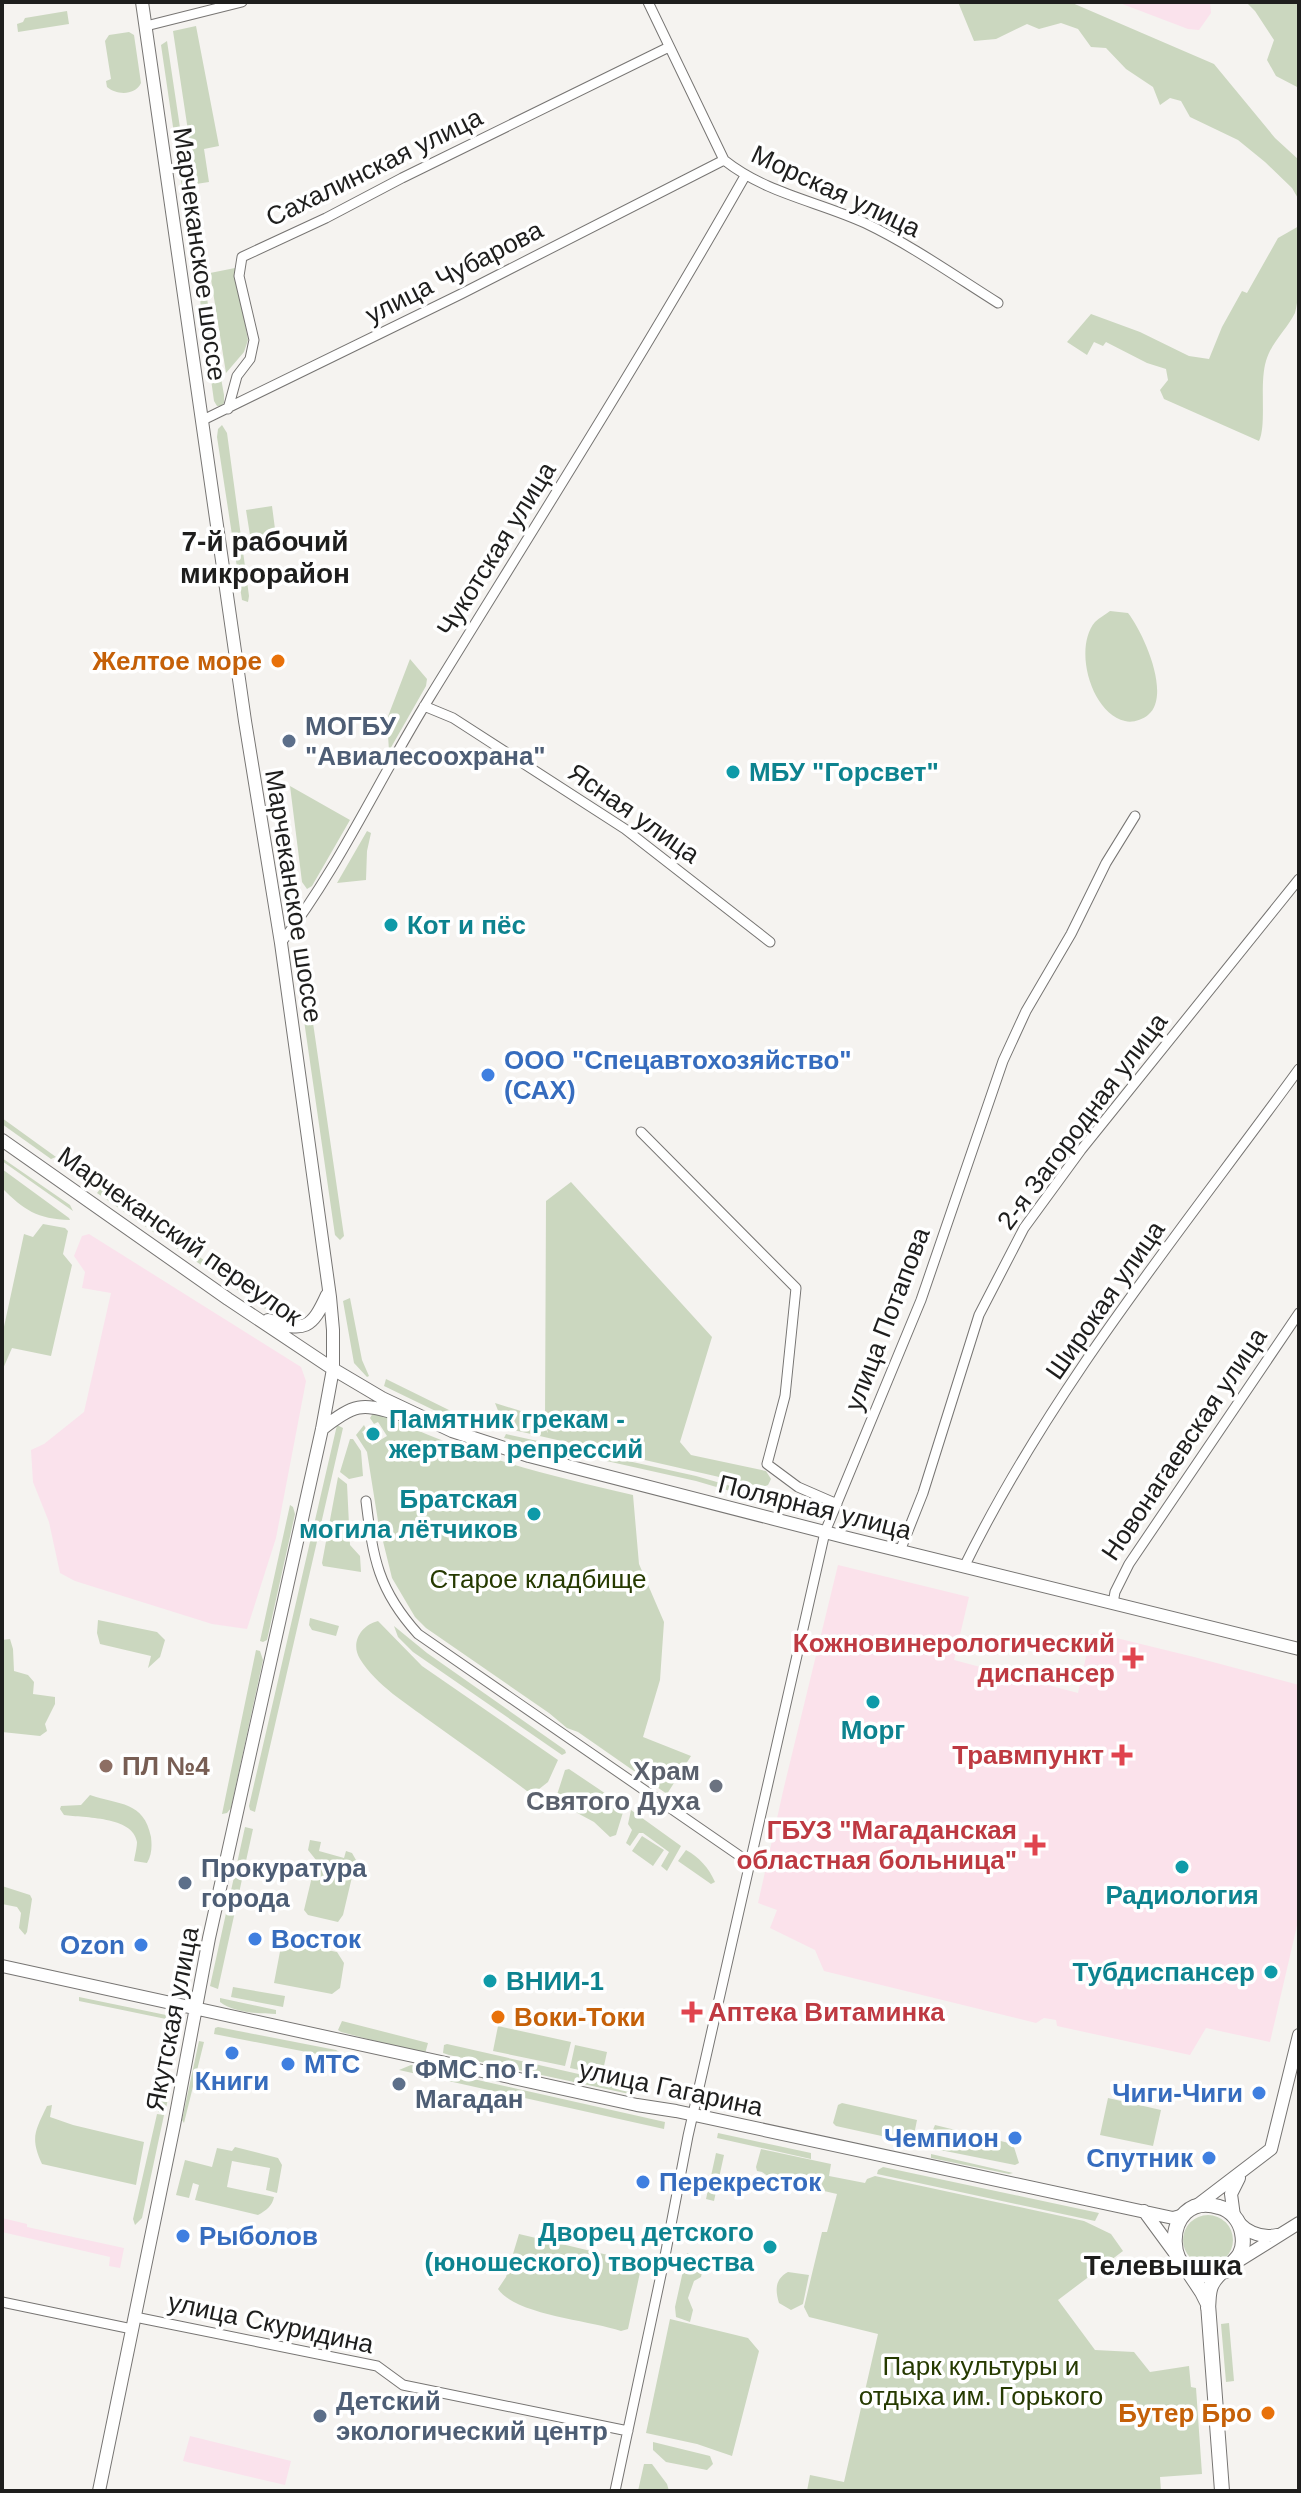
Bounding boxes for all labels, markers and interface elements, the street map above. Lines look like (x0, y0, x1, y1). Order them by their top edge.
street label: Сахалинская улица (261, 101, 488, 232)
street label: Марчеканское шоссе (167, 125, 233, 383)
street label: Морская улица (747, 139, 926, 244)
street label: улица Чубарова (360, 214, 548, 330)
street label: Чукотская улица (430, 456, 562, 642)
district label: 7-й рабочий микрорайон (180, 526, 350, 589)
place label: Желтое море (91, 646, 262, 676)
marker: Желтое море (269, 652, 287, 670)
place label: МОГБУ "Авиалесоохрана" (305, 711, 546, 771)
marker: МОГБУ "Авиалесоохрана" (280, 732, 298, 750)
street label: Ясная улица (563, 757, 706, 870)
place label: МБУ "Горсвет" (749, 757, 939, 787)
marker: МБУ "Горсвет" (724, 763, 742, 781)
street label: Марчеканское шоссе (259, 767, 329, 1025)
place label: Кот и пёс (407, 910, 526, 940)
marker: Кот и пёс (382, 916, 400, 934)
street label: 2-я Загородная улица (991, 1006, 1173, 1235)
place label: ООО "Спецавтохозяйство" (САХ) (504, 1045, 852, 1105)
marker: ООО "Спецавтохозяйство" (САХ) (479, 1066, 497, 1084)
street label: Марчеканский переулок (52, 1140, 308, 1332)
street label: Широкая улица (1039, 1215, 1171, 1385)
street label: улица Потапова (838, 1223, 936, 1415)
street label: Новонагаевская улица (1095, 1322, 1273, 1566)
place label: Памятник грекам - жертвам репрессий (388, 1404, 643, 1464)
marker: Памятник грекам - жертвам репрессий (364, 1425, 382, 1443)
street label: Полярная улица (715, 1469, 915, 1546)
place label: Братская могила лётчиков (299, 1484, 518, 1544)
marker: Братская могила лётчиков (525, 1505, 543, 1523)
park label: Старое кладбище (430, 1564, 646, 1594)
place label: Кожновинерологический диспансер (793, 1628, 1115, 1688)
marker: Кожновинерологический диспансер (1122, 1647, 1144, 1669)
marker: Морг (864, 1693, 882, 1711)
place label: Морг (841, 1715, 905, 1745)
place label: Травмпункт (952, 1740, 1104, 1770)
marker: Травмпункт (1111, 1744, 1133, 1766)
place label: ПЛ №4 (122, 1751, 210, 1781)
place label: Храм Святого Духа (526, 1756, 701, 1816)
marker: ПЛ №4 (97, 1757, 115, 1775)
marker: Храм Святого Духа (707, 1777, 725, 1795)
place label: ГБУЗ "Магаданская областная больница" (736, 1815, 1017, 1875)
marker: ГБУЗ "Магаданская областная больница" (1024, 1834, 1046, 1856)
place label: Прокуратура города (201, 1853, 367, 1913)
marker: Радиология (1173, 1858, 1191, 1876)
marker: Прокуратура города (176, 1874, 194, 1892)
place label: Радиология (1105, 1880, 1259, 1910)
street label: Якутская улица (139, 1924, 205, 2114)
place label: Восток (271, 1924, 362, 1954)
place label: Ozon (60, 1930, 125, 1960)
marker: Восток (246, 1930, 264, 1948)
marker: Ozon (132, 1936, 150, 1954)
place label: Тубдиспансер (1073, 1957, 1255, 1987)
marker: Тубдиспансер (1262, 1963, 1280, 1981)
place label: ВНИИ-1 (506, 1966, 604, 1996)
marker: ВНИИ-1 (481, 1972, 499, 1990)
place label: Аптека Витаминка (708, 1997, 945, 2027)
place label: Воки-Токи (514, 2002, 645, 2032)
marker: Аптека Витаминка (683, 2003, 701, 2021)
marker: Воки-Токи (489, 2008, 507, 2026)
marker: Книги (223, 2044, 241, 2062)
place label: МТС (304, 2049, 361, 2079)
place label: ФМС по г. Магадан (415, 2054, 539, 2114)
street label: улица Гагарина (576, 2054, 766, 2122)
marker: МТС (279, 2055, 297, 2073)
place label: Книги (195, 2066, 269, 2096)
marker: ФМС по г. Магадан (390, 2075, 408, 2093)
place label: Чиги-Чиги (1112, 2078, 1243, 2108)
marker: Чиги-Чиги (1250, 2084, 1268, 2102)
place label: Чемпион (884, 2123, 999, 2153)
marker: Чемпион (1006, 2129, 1024, 2147)
place label: Спутник (1086, 2143, 1194, 2173)
marker: Спутник (1200, 2149, 1218, 2167)
place label: Перекресток (659, 2167, 822, 2197)
marker: Перекресток (634, 2173, 652, 2191)
place label: Дворец детского (юношеского) творчества (425, 2217, 755, 2277)
place label: Рыболов (199, 2221, 318, 2251)
marker: Рыболов (174, 2227, 192, 2245)
marker: Дворец детского (юношеского) творчества (761, 2238, 779, 2256)
district label: Телевышка (1084, 2250, 1243, 2281)
street label: улица Скуридина (165, 2287, 377, 2360)
park label: Парк культуры и отдыха им. Горького (859, 2351, 1103, 2411)
place label: Детский экологический центр (336, 2386, 608, 2446)
place label: Бутер Бро (1118, 2398, 1252, 2428)
marker: Бутер Бро (1259, 2404, 1277, 2422)
marker: Детский экологический центр (311, 2407, 329, 2425)

